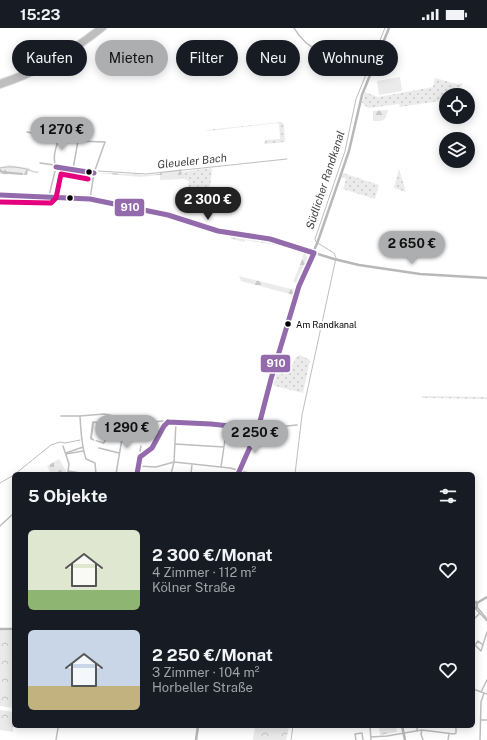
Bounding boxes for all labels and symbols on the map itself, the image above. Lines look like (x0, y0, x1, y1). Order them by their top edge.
pin: 1 270 € (25, 117, 99, 151)
water label: Südlicher Randkanal (303, 129, 347, 231)
water label: Gleueler Bach (157, 151, 227, 171)
unlabelled marker (84, 167, 94, 177)
pin: 2 300 € (171, 187, 245, 221)
unlabelled marker (65, 193, 75, 203)
line badge: 910 (114, 198, 145, 217)
text: 910 (120, 201, 140, 213)
pin: 2 650 € (375, 231, 449, 265)
marker: Am Randkanal (283, 319, 293, 329)
place label: Am Randkanal (296, 319, 357, 330)
line badge: 910 (260, 354, 291, 373)
text: 910 (266, 357, 286, 369)
pin: 1 290 € (90, 415, 164, 449)
pin: 2 250 € (218, 420, 292, 454)

